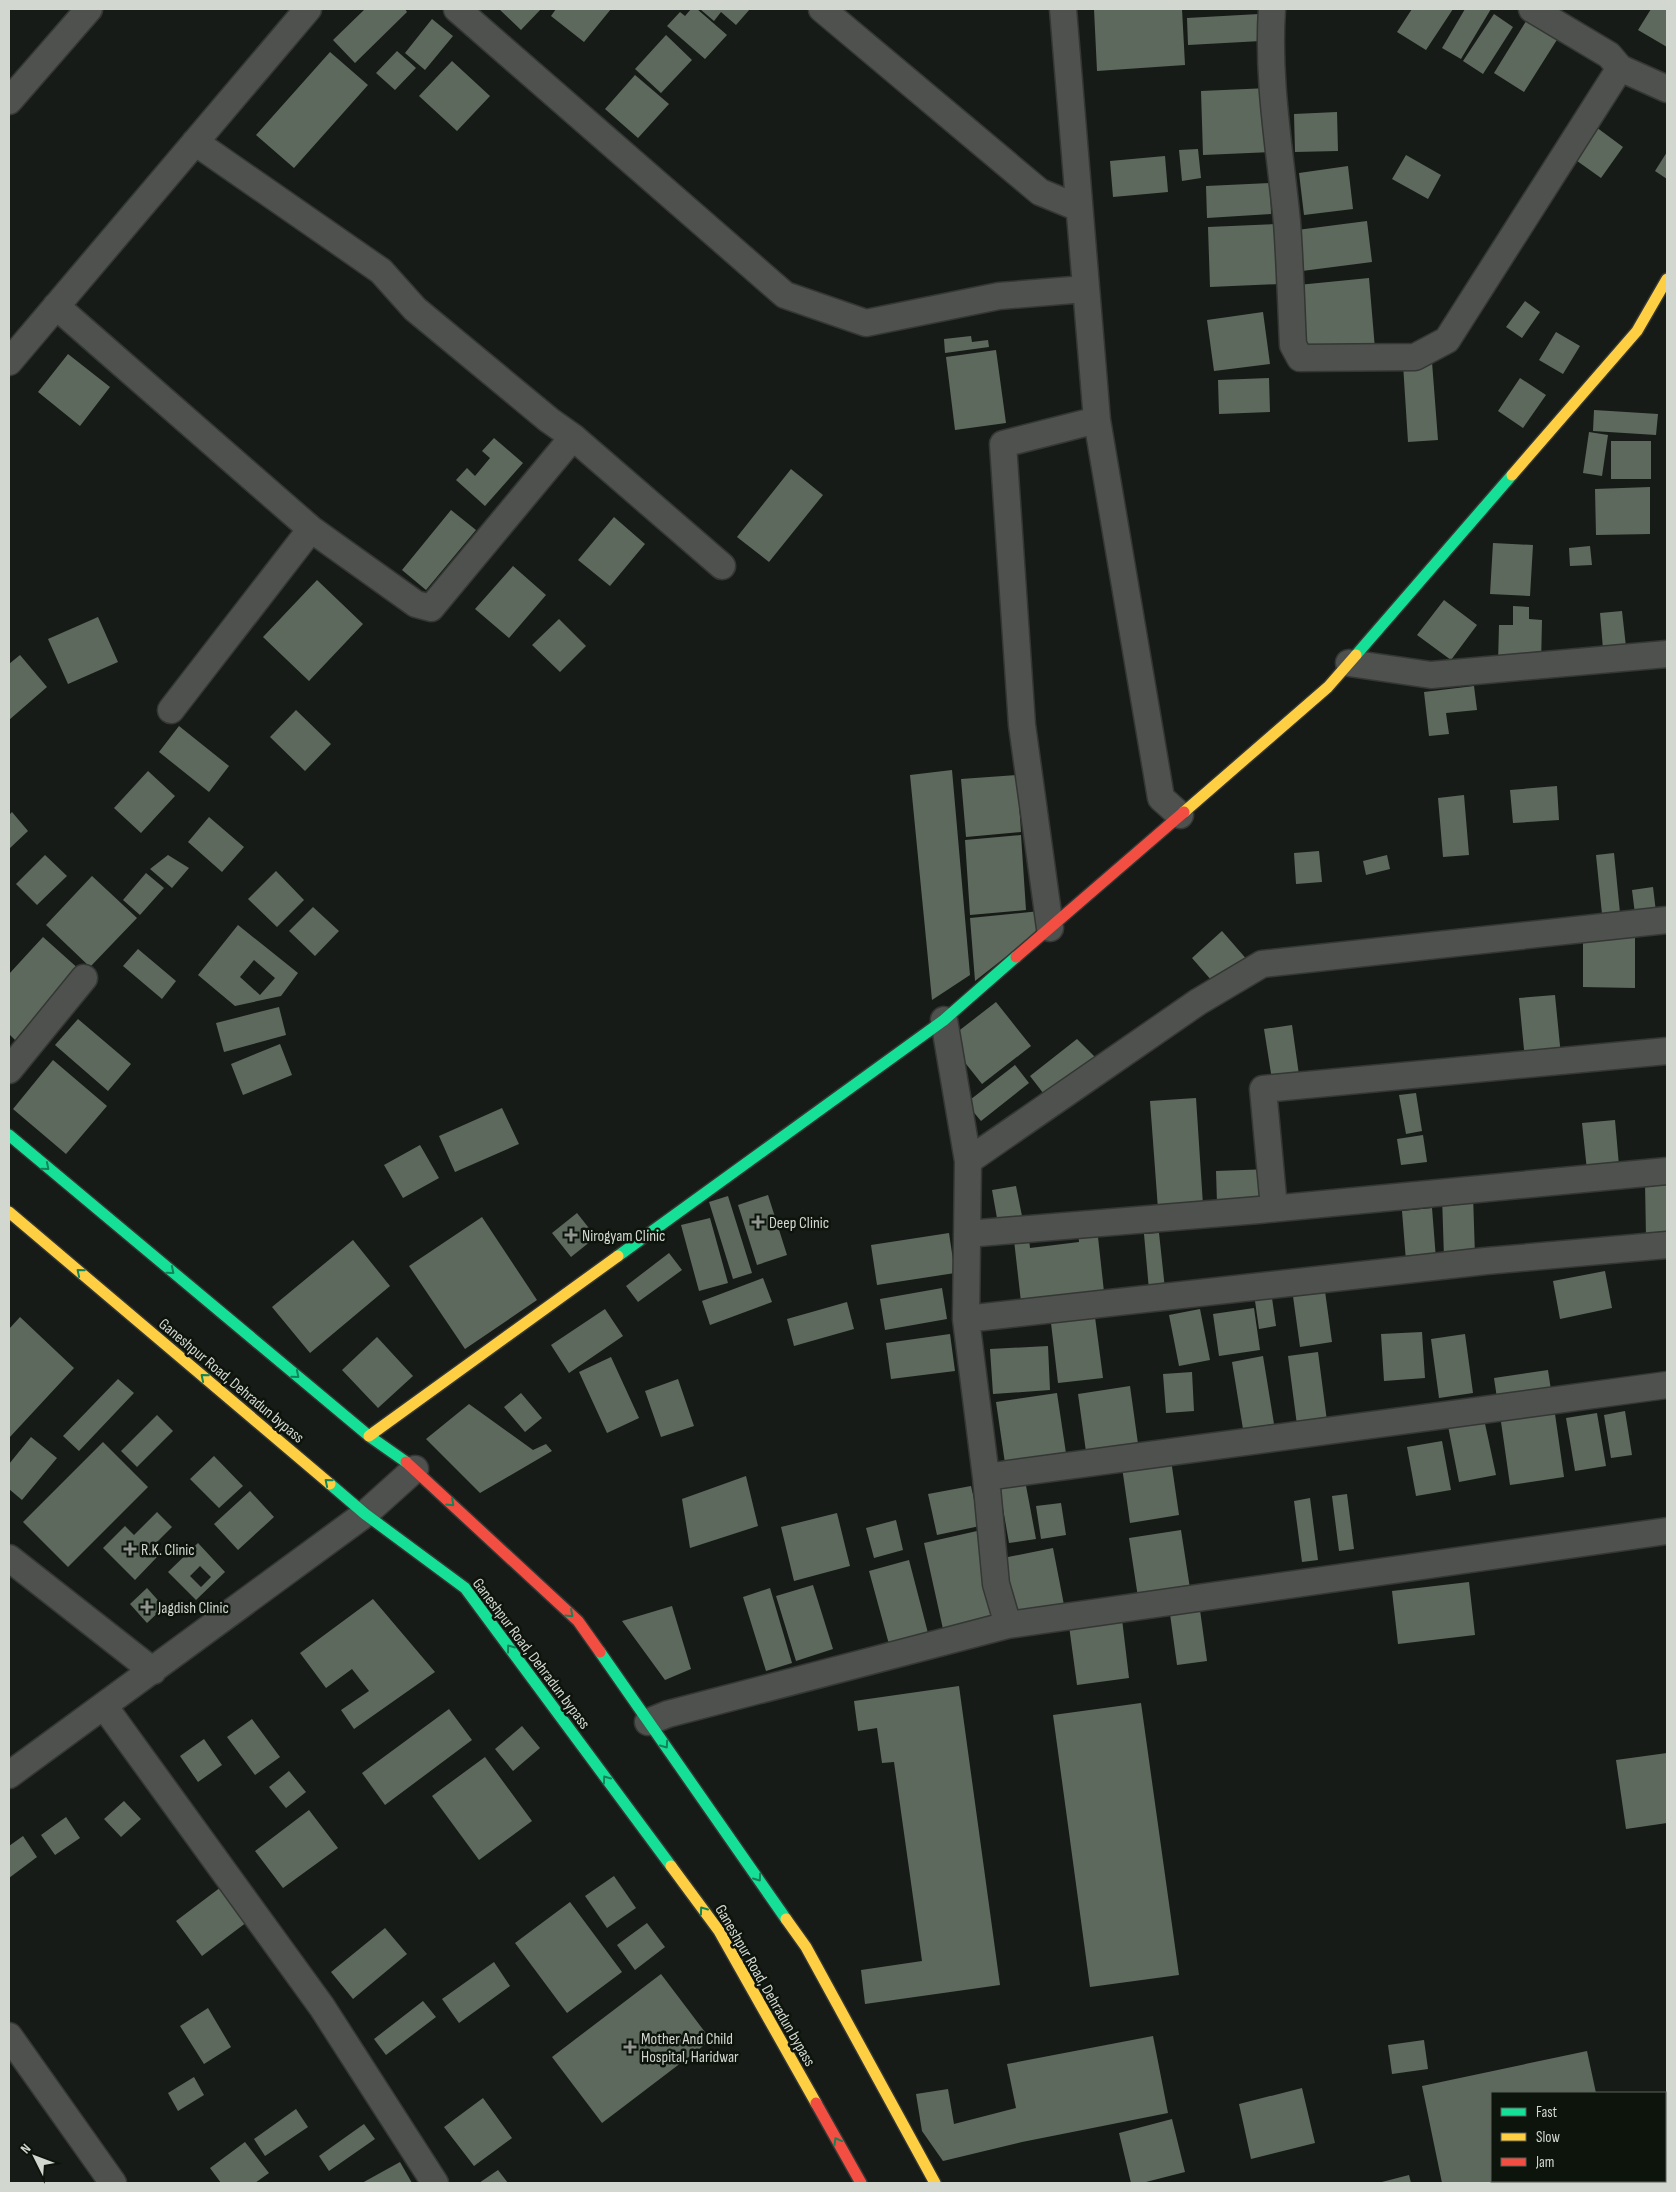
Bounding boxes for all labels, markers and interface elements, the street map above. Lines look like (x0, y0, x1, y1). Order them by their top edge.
one-way arrow (40, 1161, 49, 1169)
place label: Deep Clinic (769, 1214, 829, 1233)
marker: Deep Clinic (751, 1215, 765, 1229)
place label: Nirogyam Clinic (582, 1227, 665, 1246)
marker: Nirogyam Clinic (564, 1228, 578, 1242)
one-way arrow (165, 1265, 174, 1273)
one-way arrow (76, 1269, 85, 1278)
street label: Ganeshpur Road, Dehradun bypass (155, 1315, 308, 1448)
one-way arrow (290, 1369, 299, 1378)
one-way arrow (200, 1374, 209, 1383)
one-way arrow (325, 1479, 334, 1488)
one-way arrow (445, 1497, 454, 1506)
place label: R.K. Clinic (141, 1541, 195, 1560)
marker: R.K. Clinic (123, 1542, 137, 1556)
street label: Ganeshpur Road, Dehradun bypass (468, 1575, 594, 1733)
place label: Jagdish Clinic (157, 1599, 229, 1618)
marker: Jagdish Clinic (140, 1600, 154, 1614)
one-way arrow (564, 1608, 573, 1617)
one-way arrow (507, 1645, 515, 1654)
one-way arrow (659, 1739, 668, 1749)
one-way arrow (603, 1775, 612, 1785)
one-way arrow (752, 1872, 761, 1882)
street label: Ganeshpur Road, Dehradun bypass (711, 1901, 819, 2070)
one-way arrow (700, 1907, 708, 1916)
place label: Mother And Child Hospital, Haridwar (641, 2030, 739, 2067)
marker: Mother And Child Hospital, Haridwar (623, 2040, 637, 2054)
legend (1491, 2092, 1666, 2182)
text: Fast (1536, 2103, 1558, 2122)
text: Slow (1536, 2128, 1560, 2147)
north arrow (10, 2132, 60, 2182)
one-way arrow (833, 2137, 843, 2146)
text: N (17, 2140, 35, 2157)
text: Jam (1535, 2153, 1554, 2172)

